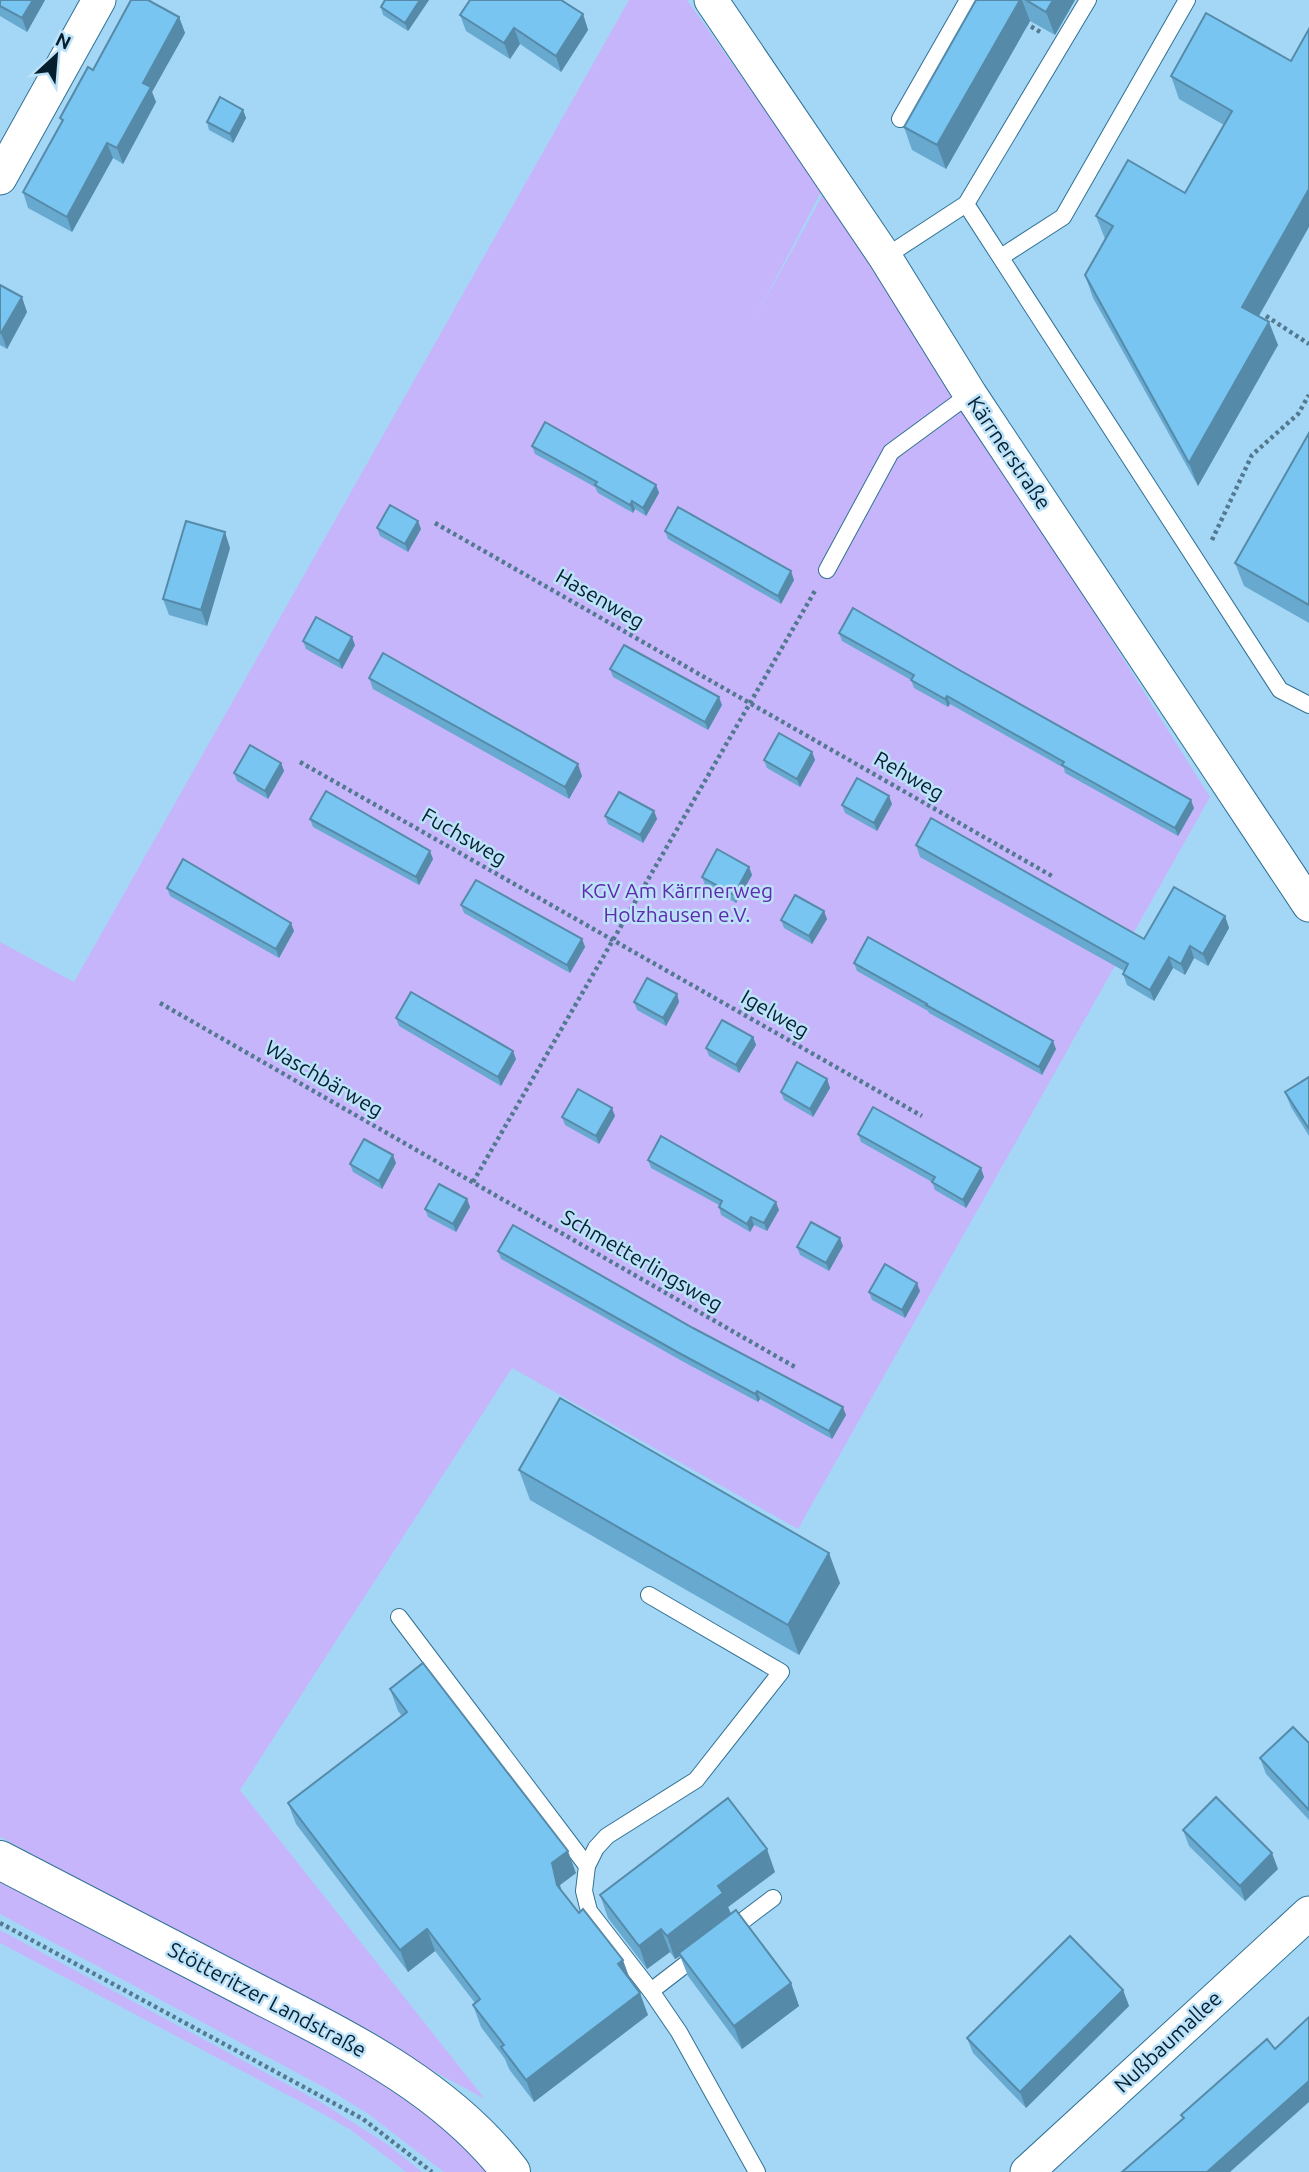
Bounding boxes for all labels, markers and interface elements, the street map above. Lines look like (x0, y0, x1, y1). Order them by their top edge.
north arrow (21, 21, 91, 91)
text: N (52, 28, 75, 54)
street label: Kärrnerstraße (963, 391, 1057, 514)
street label: Hasenweg (552, 563, 649, 633)
street label: Rehweg (870, 746, 949, 805)
street label: Fuchsweg (418, 802, 511, 870)
park label: KGV Am Kärrnerweg Holzhausen e.V. (581, 878, 773, 926)
street label: Igelweg (737, 984, 814, 1042)
street label: Waschbärweg (261, 1035, 388, 1122)
street label: Schmetterlingsweg (558, 1204, 727, 1316)
street label: Stötteritzer Landstraße (164, 1937, 371, 2062)
street label: Nußbaumallee (1109, 1985, 1226, 2097)

